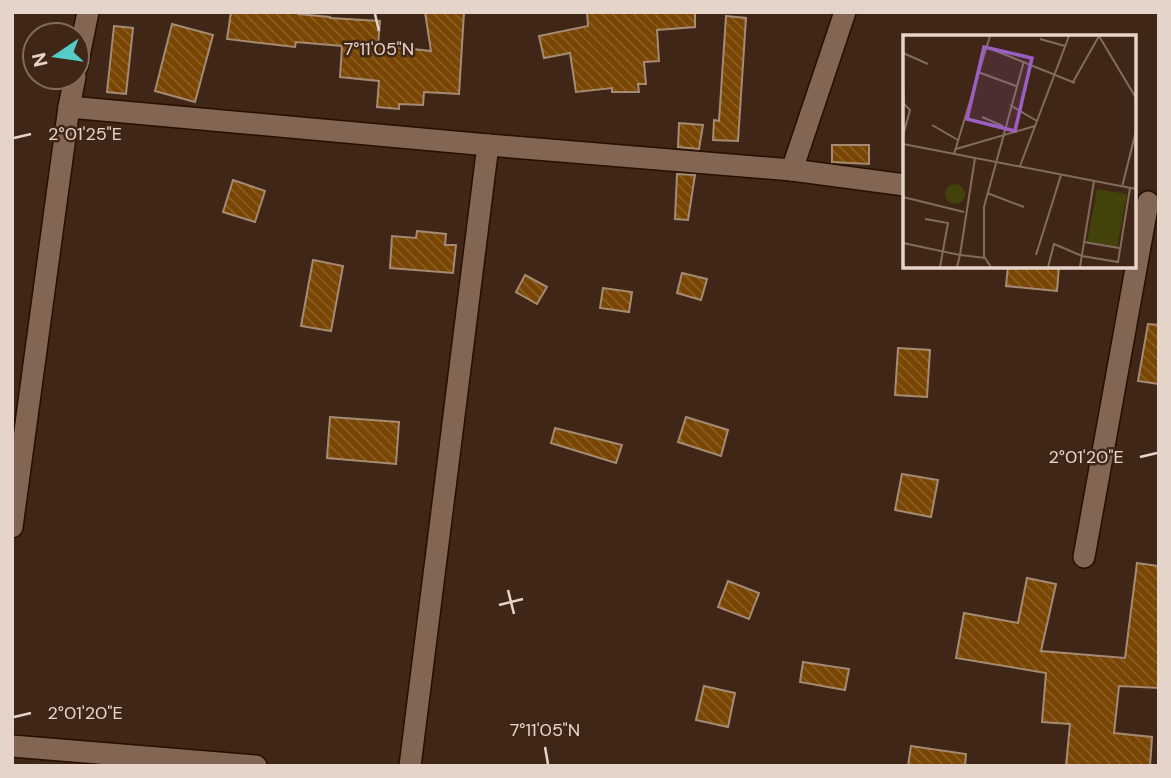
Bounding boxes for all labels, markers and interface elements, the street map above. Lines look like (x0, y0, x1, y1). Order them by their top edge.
north arrow (21, 21, 91, 91)
inset map (903, 35, 1136, 268)
text: 7°11'05"N (344, 37, 414, 61)
text: N (26, 50, 54, 69)
text: 2°01'25"E (48, 122, 122, 146)
text: 2°01'20"E (1048, 445, 1124, 469)
text: 2°01'20"E (47, 701, 123, 725)
text: 7°11'05"N (510, 718, 580, 742)

